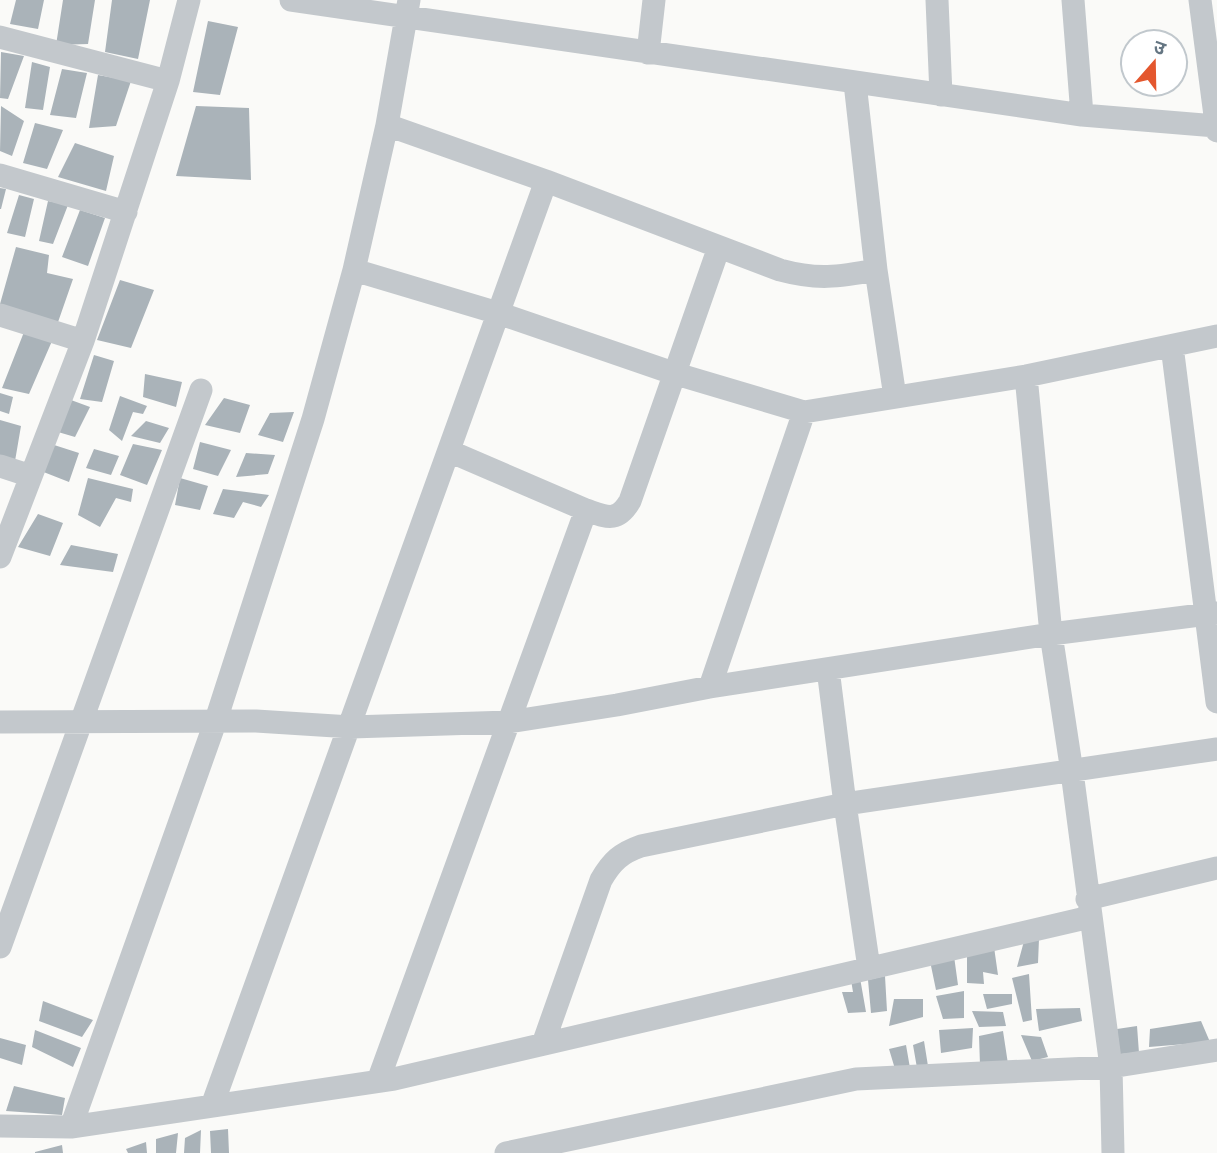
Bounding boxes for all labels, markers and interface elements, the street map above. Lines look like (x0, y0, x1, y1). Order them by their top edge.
north arrow (1119, 28, 1189, 98)
text: उ (1150, 35, 1170, 61)

